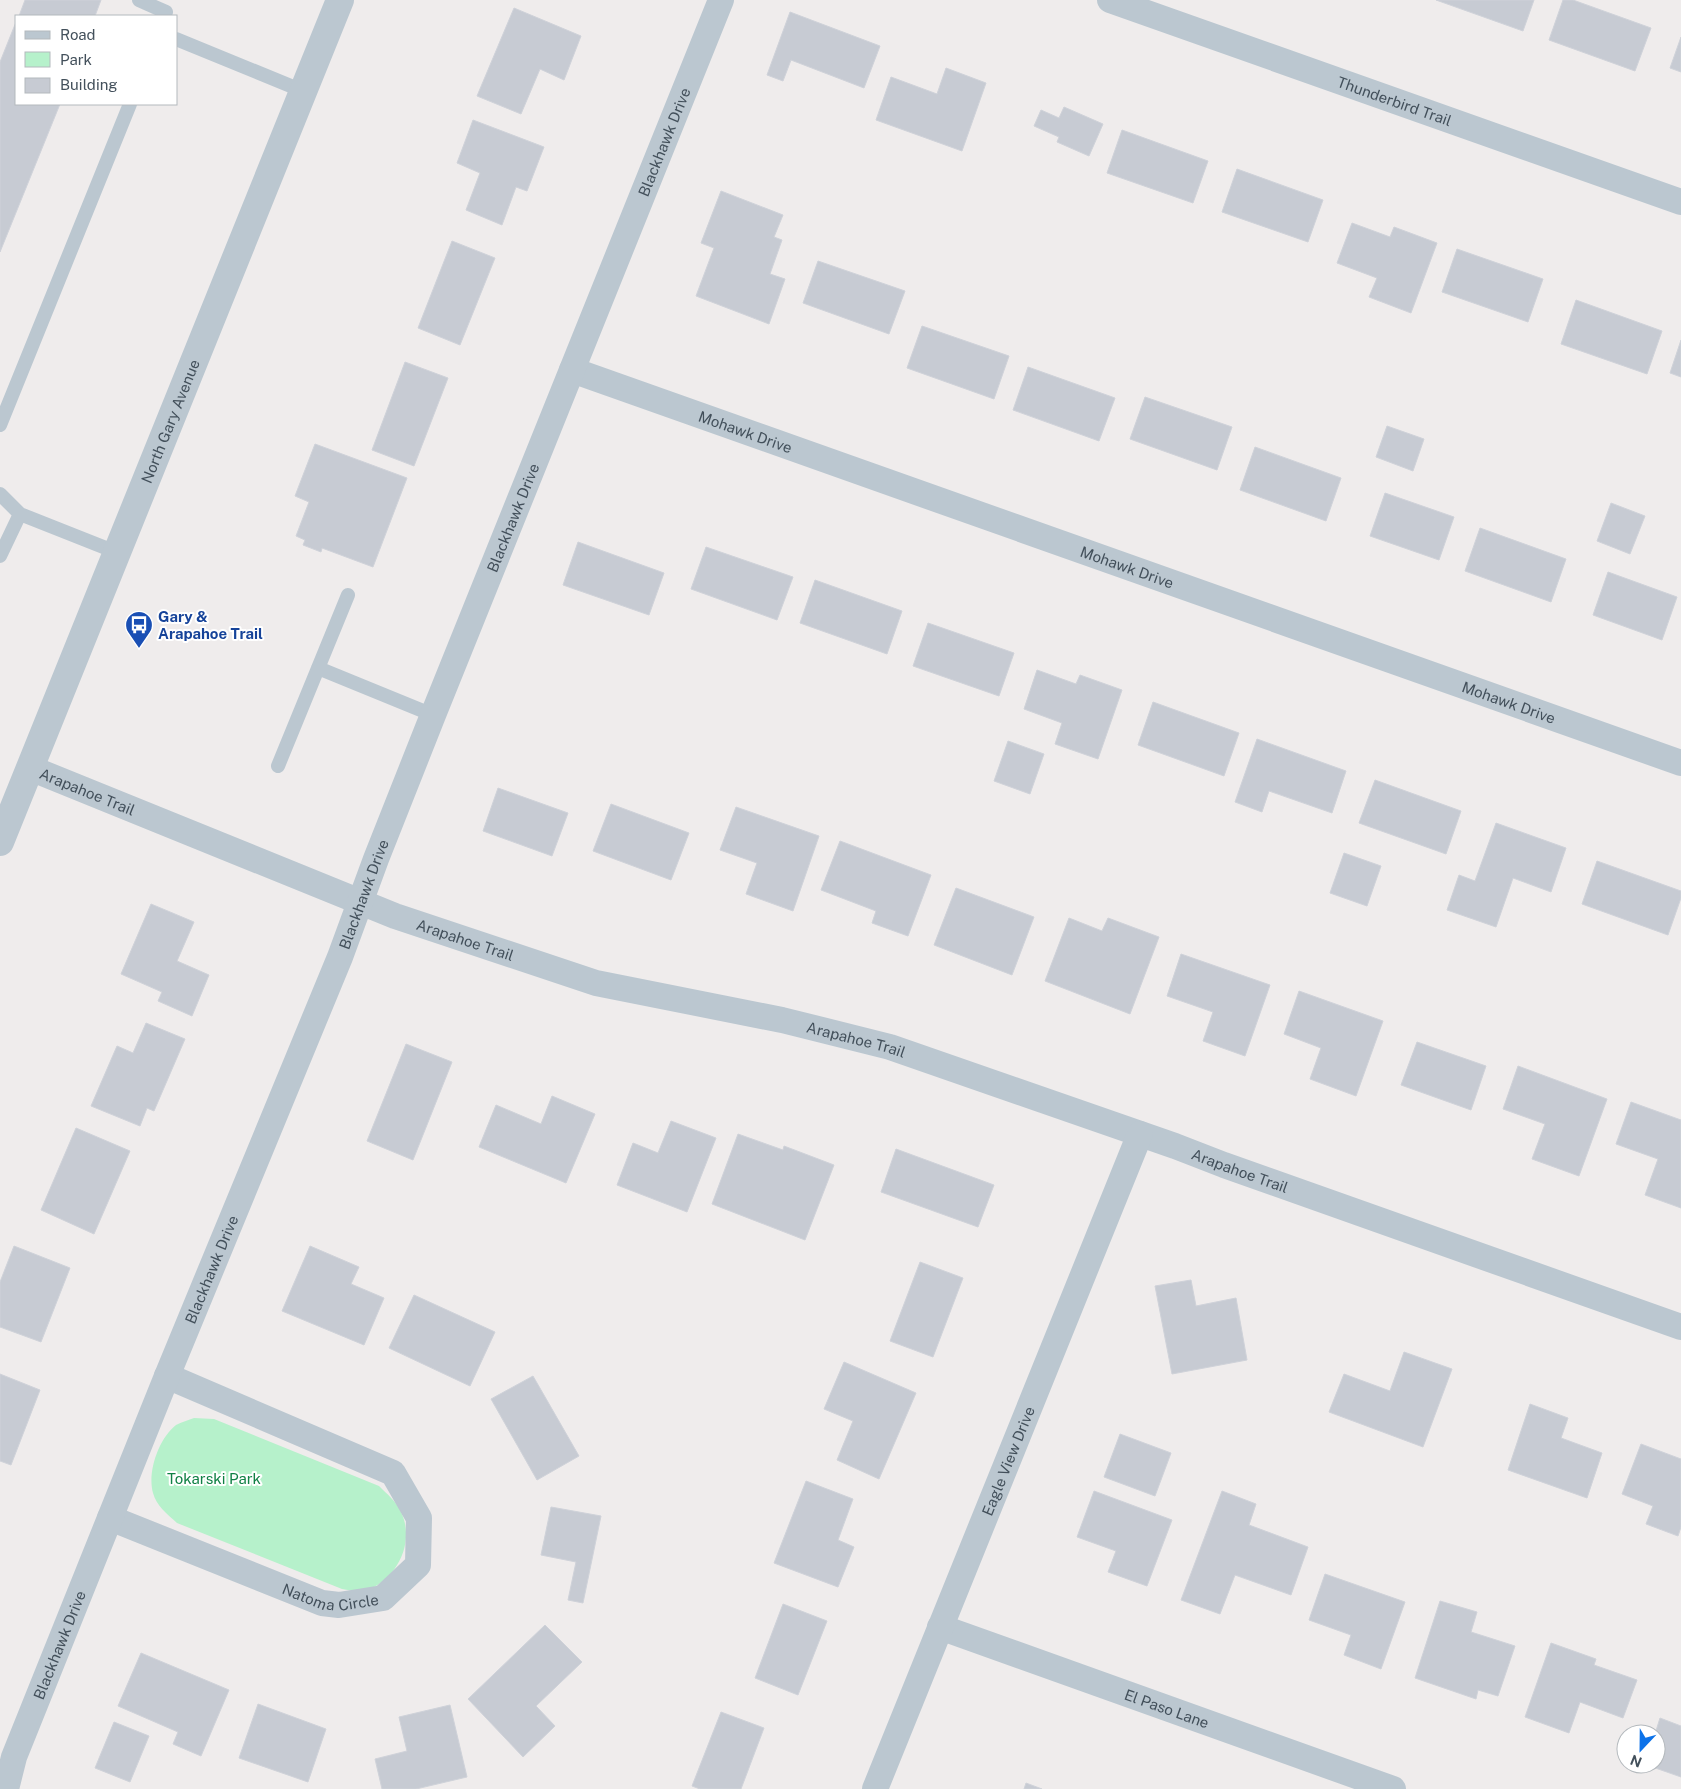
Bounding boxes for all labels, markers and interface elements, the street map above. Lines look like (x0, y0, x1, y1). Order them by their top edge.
legend (15, 15, 178, 105)
text: Road (60, 26, 96, 43)
text: Park (60, 51, 92, 68)
street label: Thunderbird Trail (1335, 73, 1454, 129)
text: Building (60, 76, 118, 93)
street label: Blackhawk Drive (634, 85, 693, 199)
street label: North Gary Avenue (137, 357, 203, 485)
street label: Mohawk Drive (696, 407, 794, 456)
street label: Blackhawk Drive (483, 461, 542, 574)
street label: Mohawk Drive (1078, 542, 1176, 591)
place label: Gary & Arapahoe Trail (158, 608, 263, 642)
bus stop icon: Gary & Arapahoe Trail (124, 610, 154, 649)
street label: Mohawk Drive (1460, 678, 1558, 726)
street label: Arapahoe Trail (37, 764, 138, 818)
street label: Blackhawk Drive (335, 837, 391, 951)
street label: Arapahoe Trail (414, 915, 516, 964)
street label: Arapahoe Trail (805, 1018, 908, 1060)
street label: Arapahoe Trail (1189, 1145, 1291, 1196)
street label: Blackhawk Drive (181, 1213, 241, 1326)
street label: Eagle View Drive (978, 1404, 1037, 1518)
park label: Tokarski Park (167, 1470, 261, 1487)
street label: Natoma Circle (280, 1580, 380, 1614)
street label: Blackhawk Drive (30, 1588, 89, 1702)
street label: El Paso Lane (1122, 1685, 1211, 1731)
north arrow (1616, 1724, 1666, 1774)
text: N (1628, 1752, 1644, 1771)

